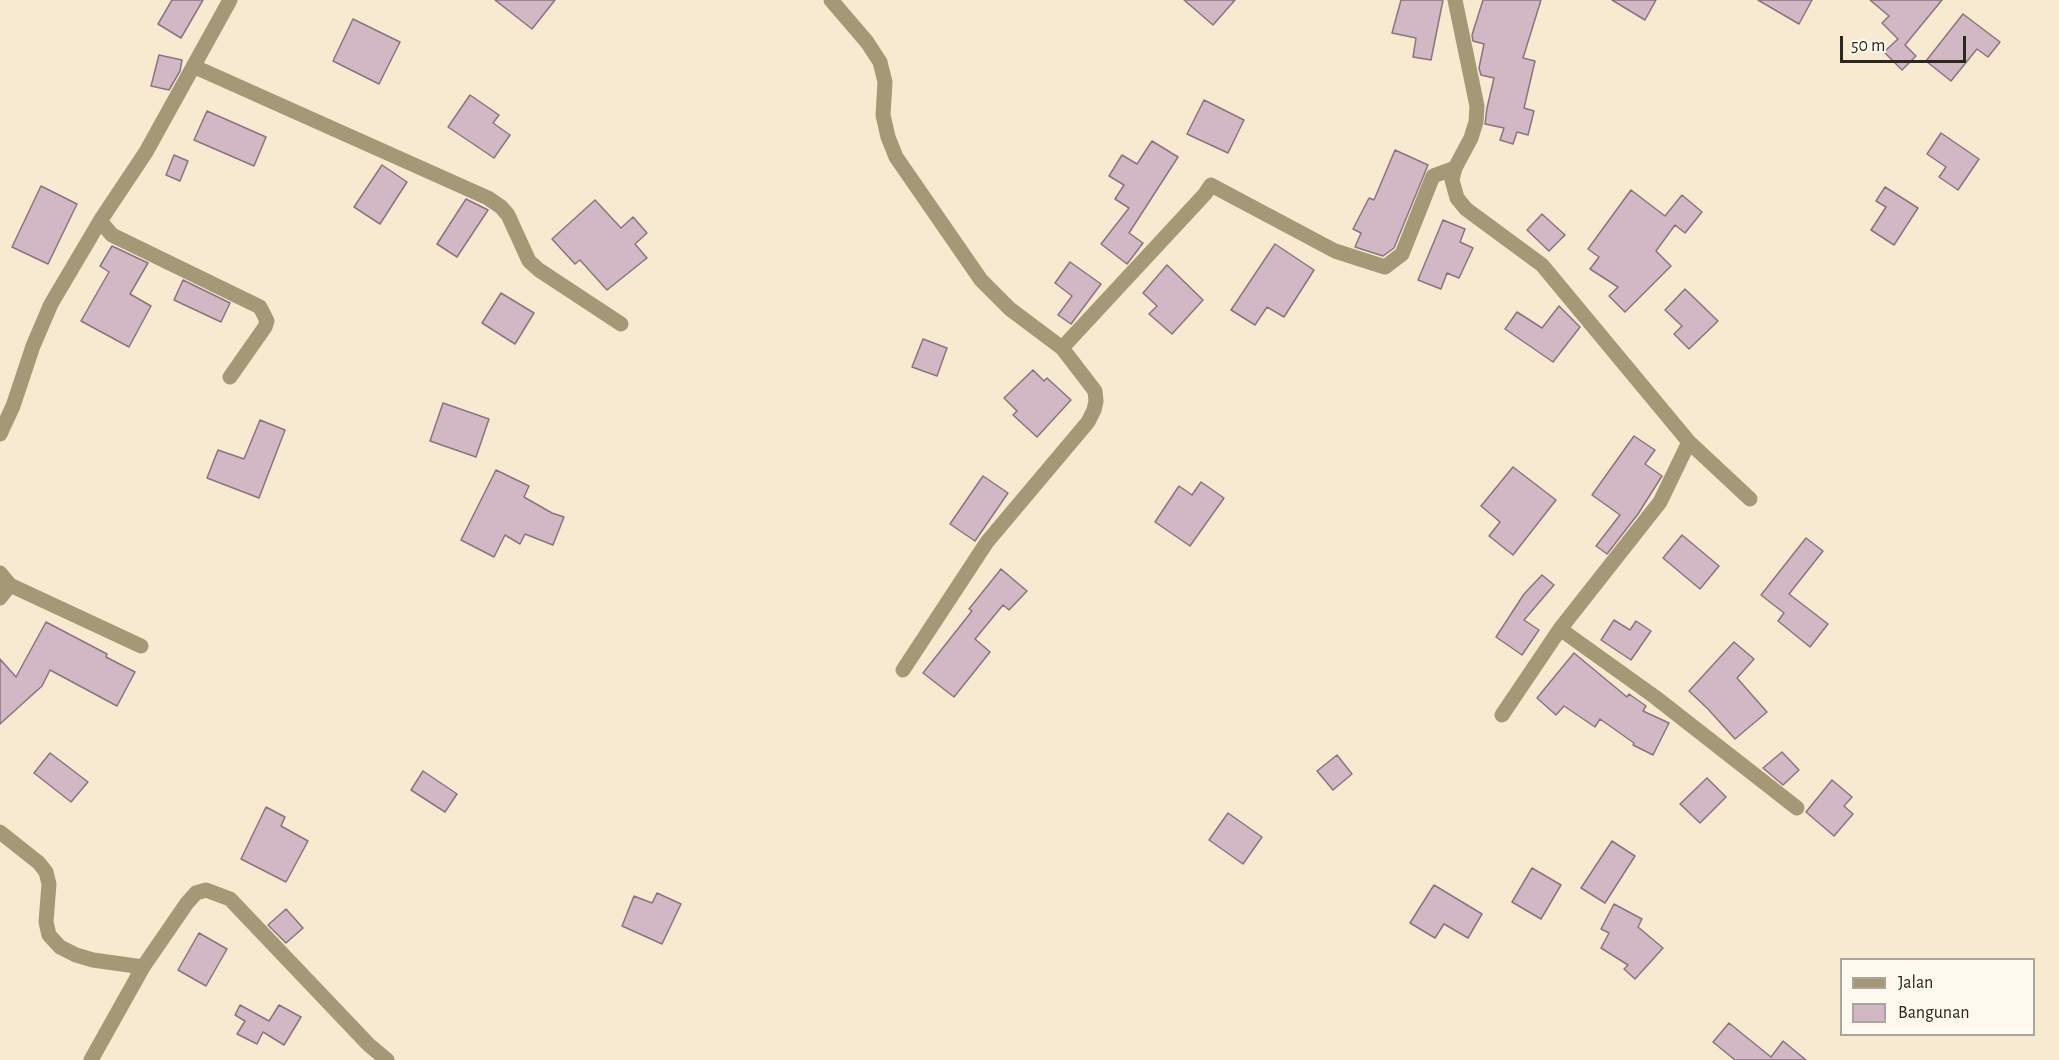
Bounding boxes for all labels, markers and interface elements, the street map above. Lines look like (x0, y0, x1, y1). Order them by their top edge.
scale bar (1843, 24, 1969, 62)
text: 50 m (1851, 37, 1885, 55)
legend (1840, 958, 2035, 1036)
text: Jalan (1898, 974, 1933, 992)
text: Bangunan (1898, 1004, 1970, 1022)

